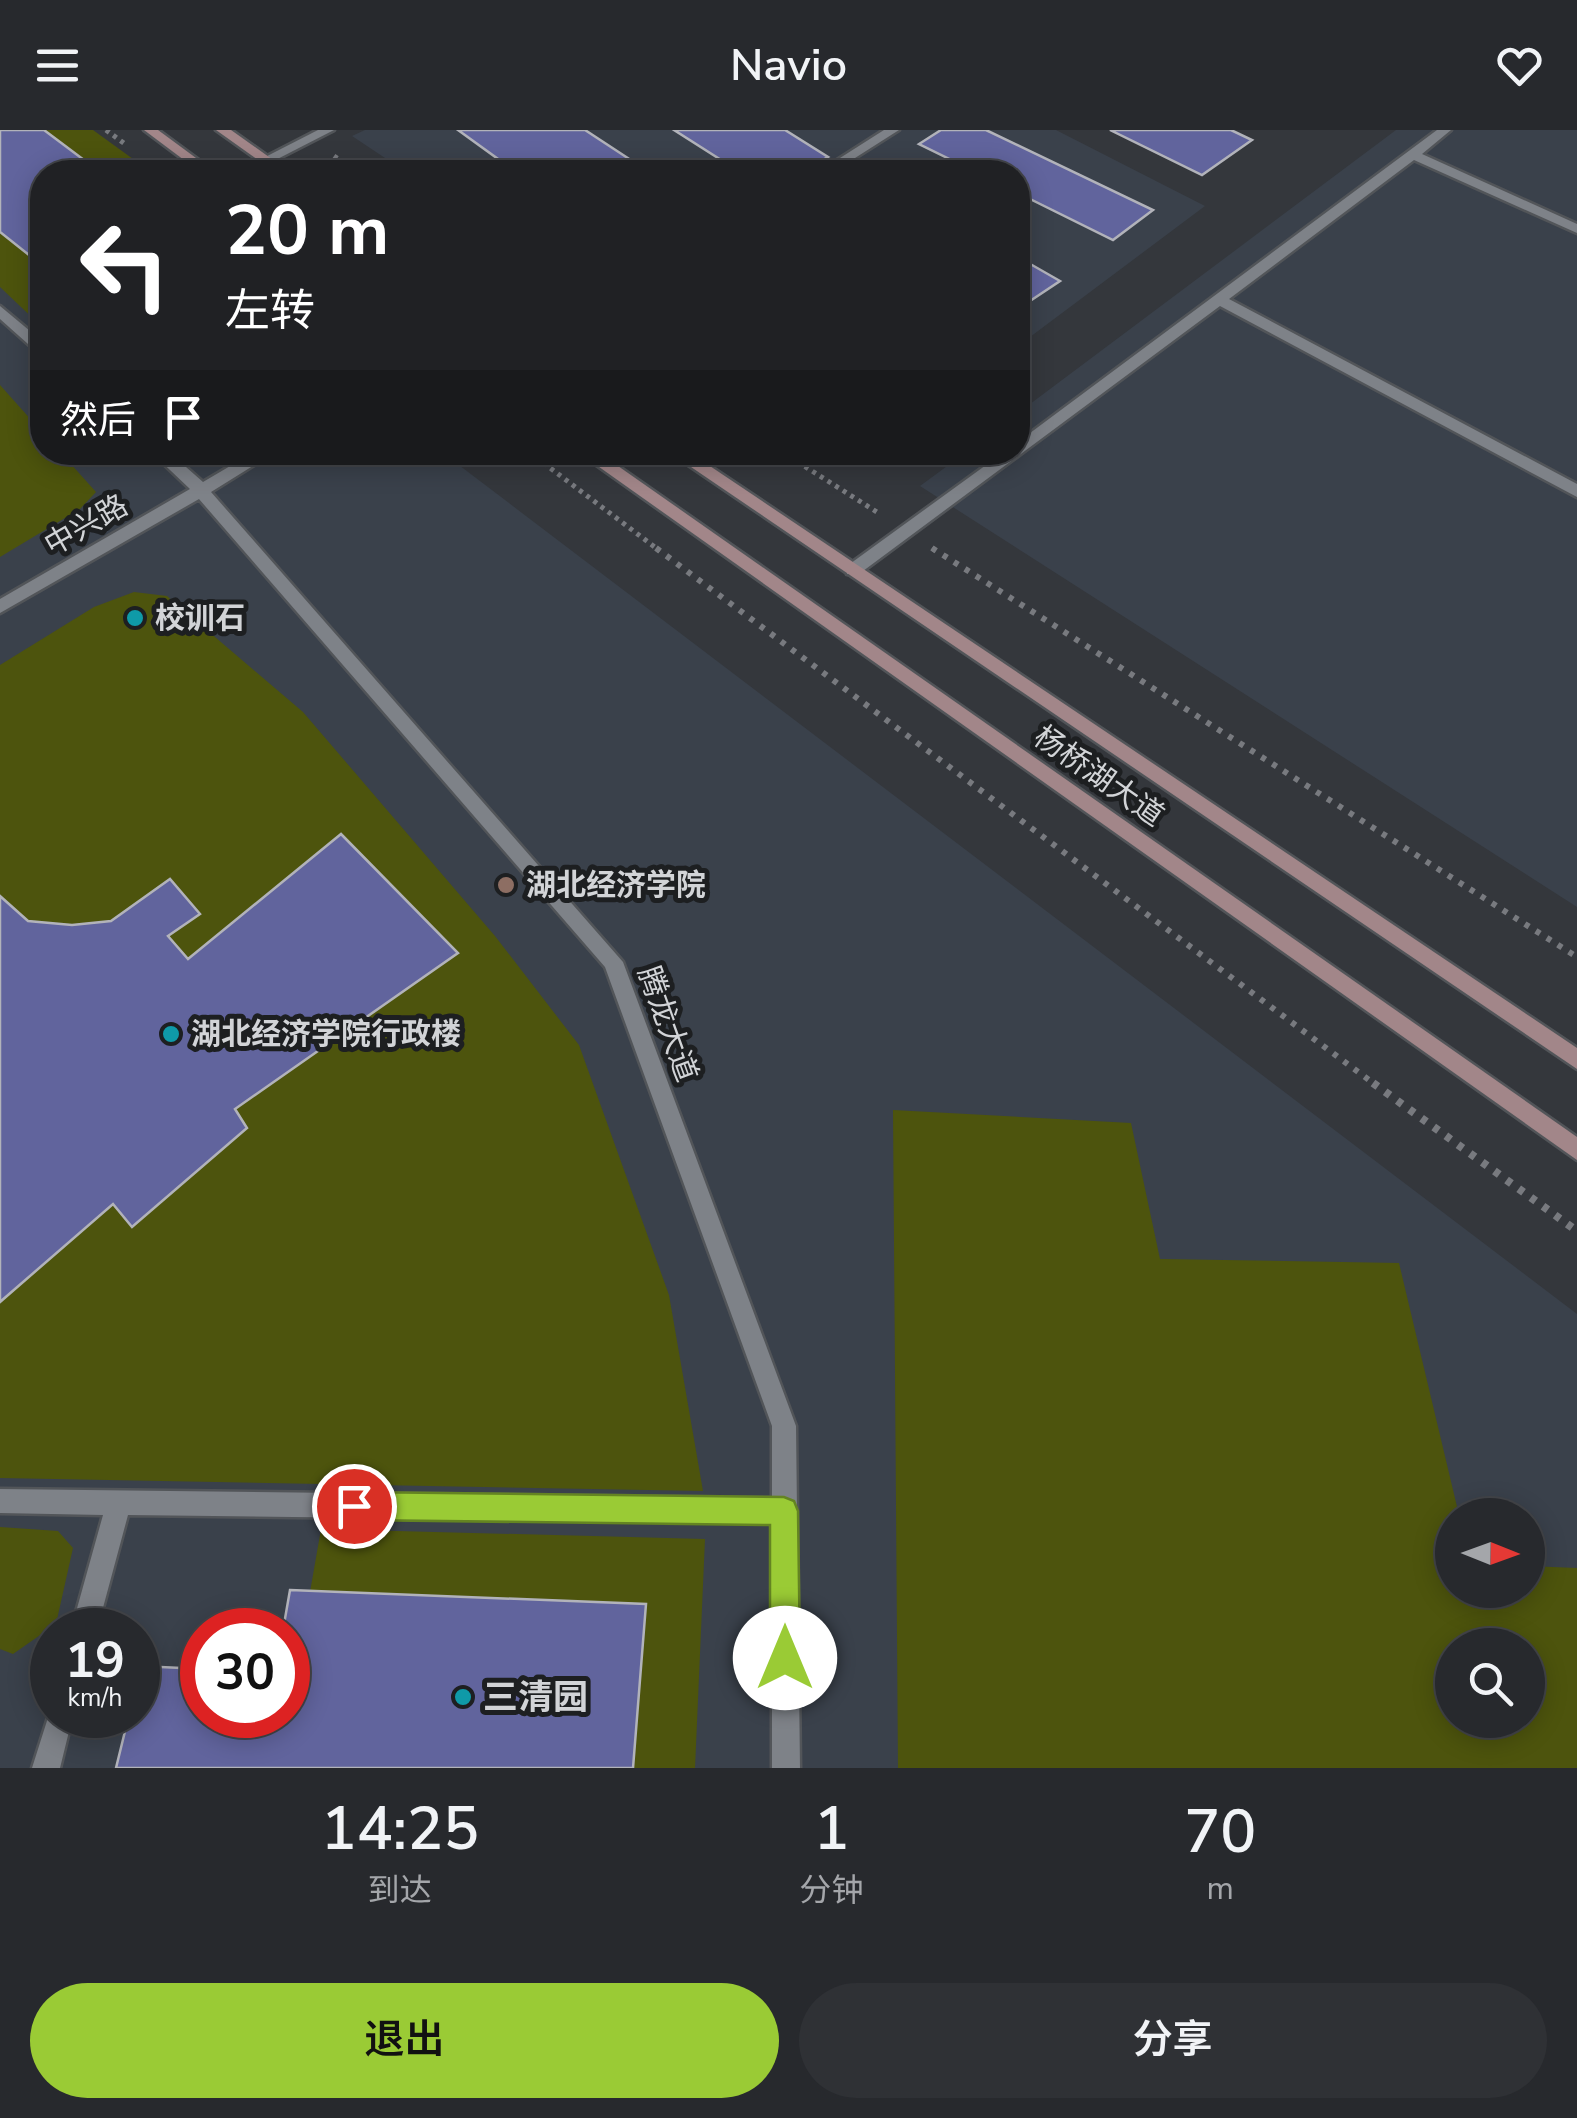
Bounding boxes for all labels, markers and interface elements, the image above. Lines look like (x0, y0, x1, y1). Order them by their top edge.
text: Navio (730, 35, 847, 96)
icon: menu (30, 38, 85, 93)
icon: heart (1492, 38, 1547, 93)
text: 20 m (225, 183, 389, 279)
icon: left (60, 200, 190, 330)
text: 左转 (225, 281, 315, 342)
icon: arrive (156, 390, 211, 445)
text: 然后 (60, 395, 136, 446)
street label: 中兴路 (37, 485, 135, 566)
place label: 校训石 (155, 598, 245, 639)
marker: 校训石 (124, 607, 146, 629)
street label: 杨桥湖大道 (1026, 717, 1172, 836)
place label: 湖北经济学院 (526, 865, 706, 906)
marker: 湖北经济学院 (495, 874, 517, 896)
street label: 腾龙大道 (628, 961, 707, 1088)
place label: 湖北经济学院行政楼 (191, 1014, 461, 1055)
marker: 湖北经济学院行政楼 (160, 1023, 182, 1045)
pin (312, 1464, 397, 1549)
icon: arrive (327, 1479, 382, 1534)
north arrow (1435, 1498, 1545, 1608)
map controls (1435, 1498, 1545, 1738)
position arrow (733, 1606, 837, 1710)
speed limit sign: 30 (180, 1608, 310, 1738)
text: 19 (65, 1626, 125, 1695)
button: search (1435, 1628, 1545, 1738)
place label: 三清园 (483, 1674, 588, 1721)
text: km/h (67, 1681, 123, 1715)
marker: 三清园 (452, 1686, 474, 1708)
text: 14:25 (321, 1788, 479, 1870)
text: 1 (814, 1788, 850, 1870)
text: 70 (1184, 1791, 1256, 1873)
text: m (1207, 1867, 1234, 1910)
text: 到达 (368, 1869, 432, 1912)
text: 分钟 (800, 1869, 864, 1912)
button: 退出 (30, 1983, 779, 2098)
button: 分享 (799, 1983, 1547, 2098)

